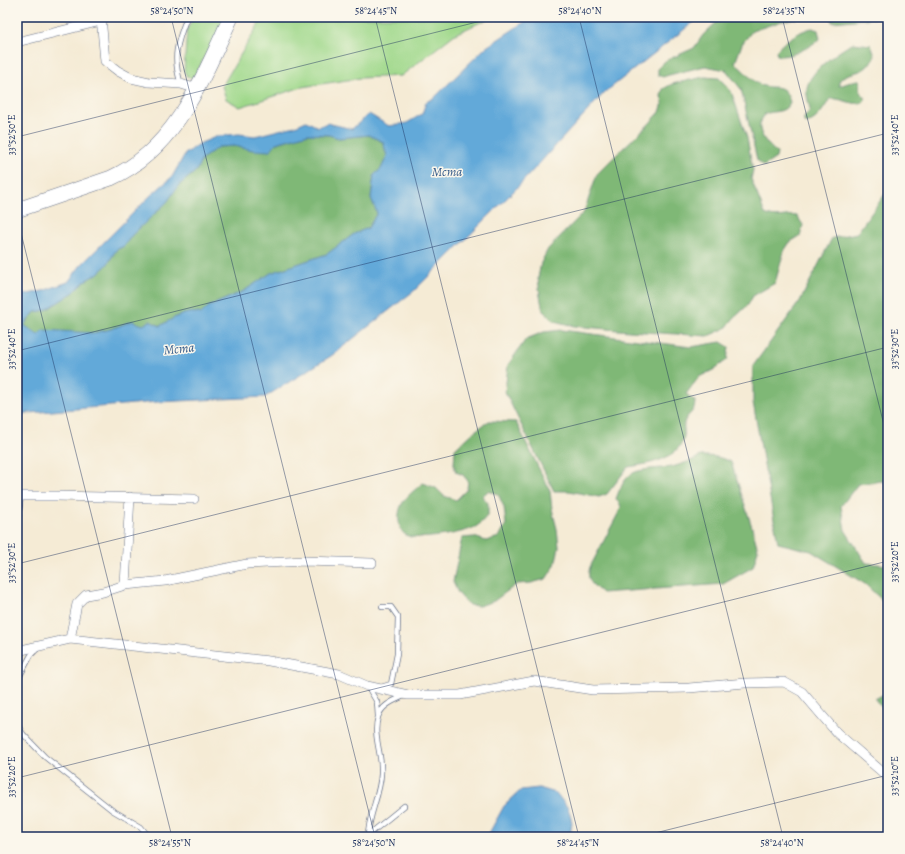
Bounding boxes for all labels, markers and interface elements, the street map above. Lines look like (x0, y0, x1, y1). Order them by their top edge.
text: 58°24'50"N (150, 4, 194, 17)
text: 58°24'45"N (355, 4, 397, 17)
text: 58°24'40"N (558, 4, 602, 17)
text: 58°24'35"N (763, 4, 805, 17)
text: 33°52'40"E (888, 114, 901, 155)
text: 33°52'50"E (5, 115, 18, 155)
water label: Мста (432, 163, 462, 180)
text: 33°52'40"E (5, 328, 18, 369)
text: 33°52'30"E (888, 329, 901, 369)
water label: Мста (163, 338, 195, 359)
text: 33°52'20"E (888, 541, 901, 583)
text: 33°52'30"E (5, 543, 18, 583)
text: 33°52'20"E (5, 756, 18, 798)
text: 33°52'10"E (888, 756, 901, 796)
text: 58°24'55"N (149, 836, 191, 849)
text: 58°24'50"N (352, 836, 396, 849)
text: 58°24'45"N (557, 836, 599, 849)
text: 58°24'40"N (760, 836, 804, 849)

